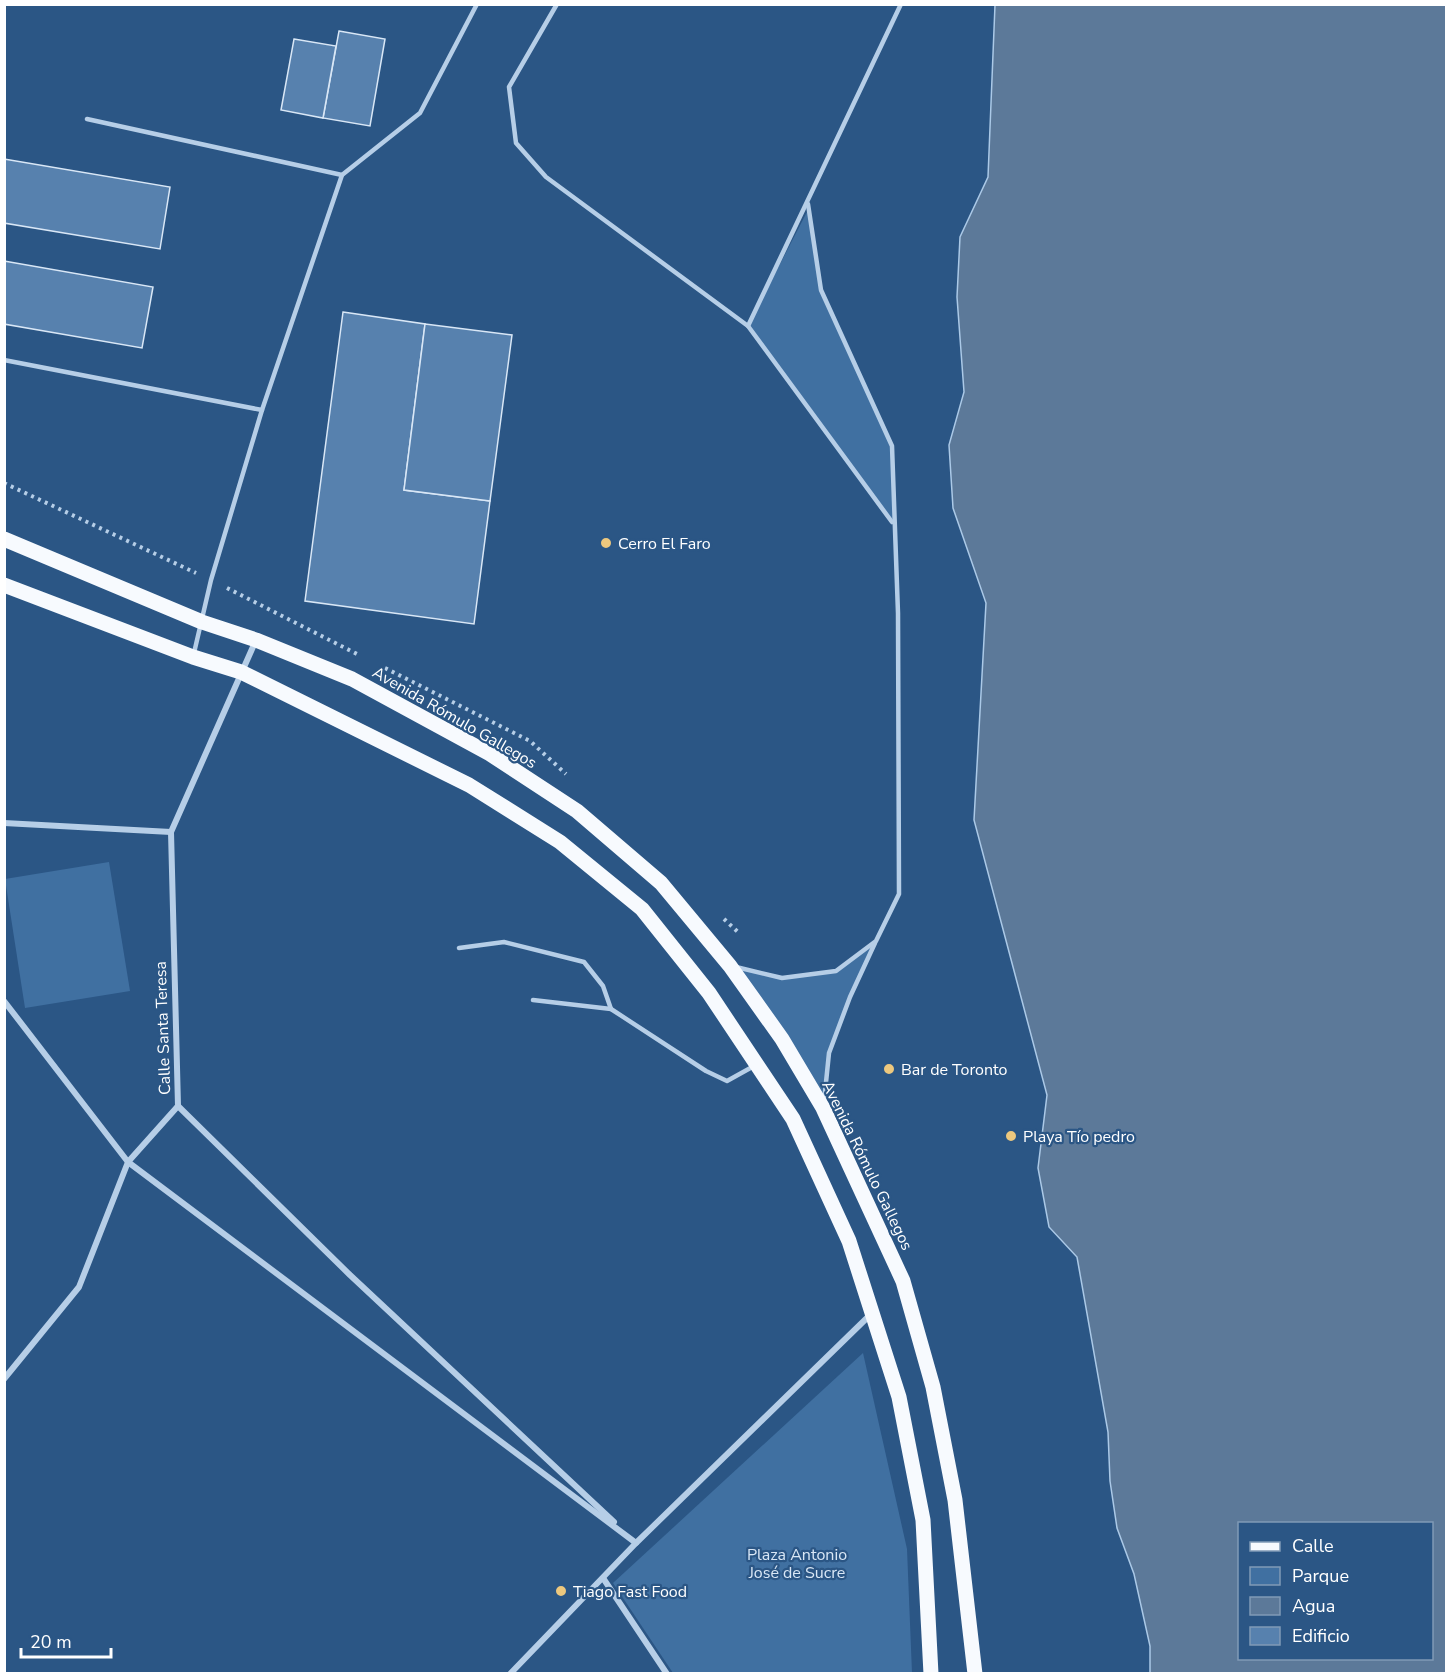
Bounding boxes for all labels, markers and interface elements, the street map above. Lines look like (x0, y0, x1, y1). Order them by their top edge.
place label: Cerro El Faro (618, 533, 711, 555)
marker: Cerro El Faro (599, 536, 613, 550)
street label: Avenida Rómulo Gallegos (368, 662, 541, 774)
street label: Calle Santa Teresa (150, 961, 176, 1095)
place label: Bar de Toronto (901, 1059, 1008, 1081)
marker: Bar de Toronto (882, 1062, 896, 1076)
street label: Avenida Rómulo Gallegos (816, 1077, 918, 1254)
place label: Playa Tío pedro (1023, 1126, 1135, 1148)
marker: Playa Tío pedro (1004, 1129, 1018, 1143)
legend (1238, 1522, 1433, 1660)
text: Calle (1292, 1534, 1334, 1558)
park label: Plaza Antonio José de Sucre (747, 1544, 847, 1584)
text: Parque (1292, 1564, 1349, 1588)
place label: Tiago Fast Food (573, 1581, 687, 1603)
marker: Tiago Fast Food (554, 1584, 568, 1598)
text: Agua (1292, 1594, 1335, 1618)
scale bar (21, 1621, 111, 1659)
text: Edificio (1292, 1624, 1350, 1648)
text: 20 m (30, 1630, 72, 1654)

